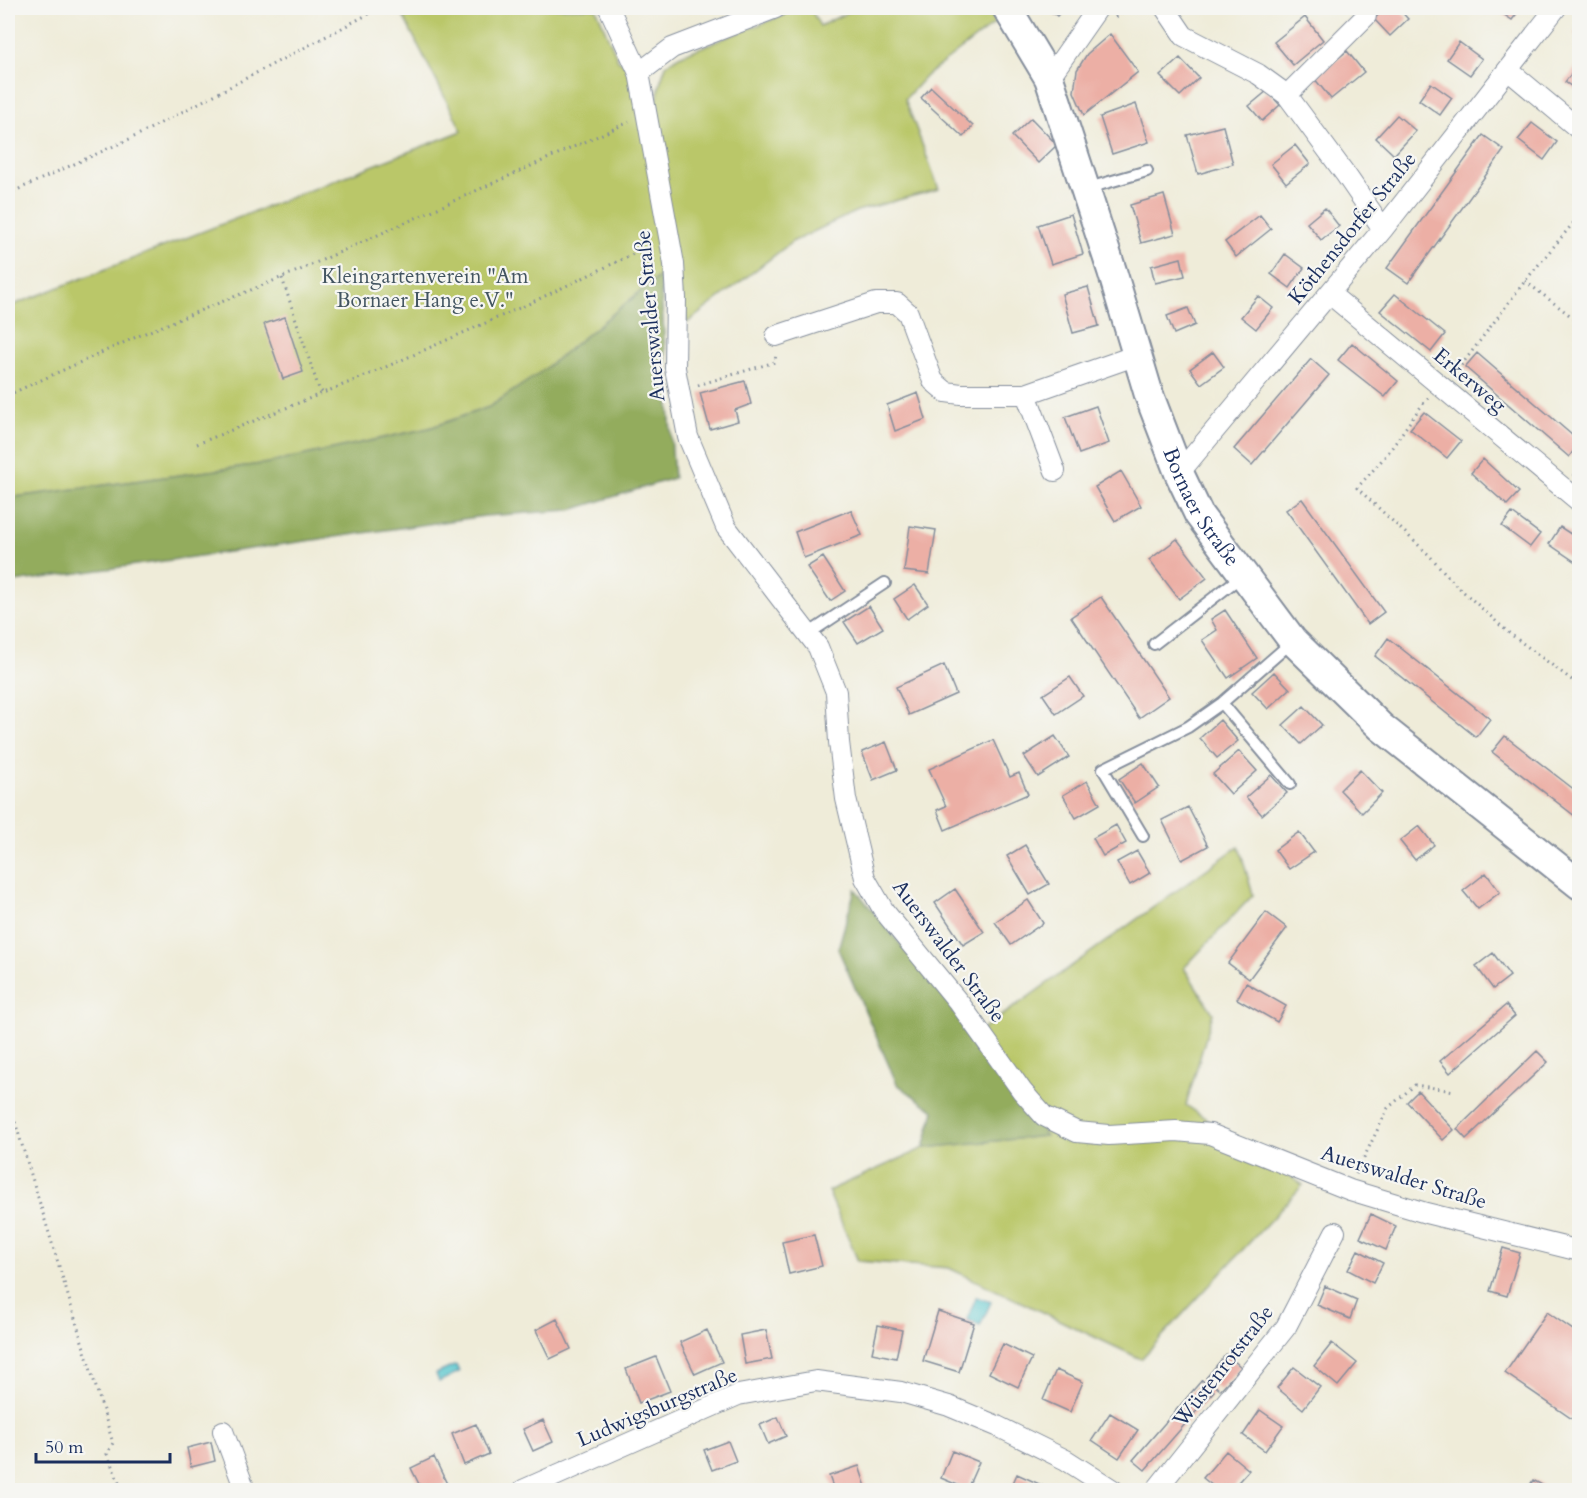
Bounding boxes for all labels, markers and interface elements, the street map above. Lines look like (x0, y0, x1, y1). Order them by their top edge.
street label: Köthensdorfer Straße (1282, 146, 1423, 311)
street label: Auerswalder Straße (629, 229, 672, 403)
park label: Kleingartenverein "Am Bornaer Hang e.V." (321, 262, 529, 315)
street label: Erkerweg (1427, 341, 1513, 420)
street label: Bornaer Straße (1156, 444, 1246, 572)
street label: Auerswalder Straße (885, 874, 1012, 1029)
street label: Auerswalder Straße (1317, 1138, 1490, 1216)
street label: Wüstenrotstraße (1166, 1299, 1280, 1434)
street label: Ludwigsburgstraße (573, 1361, 742, 1454)
scale bar (36, 1426, 170, 1464)
text: 50 m (45, 1435, 84, 1460)

